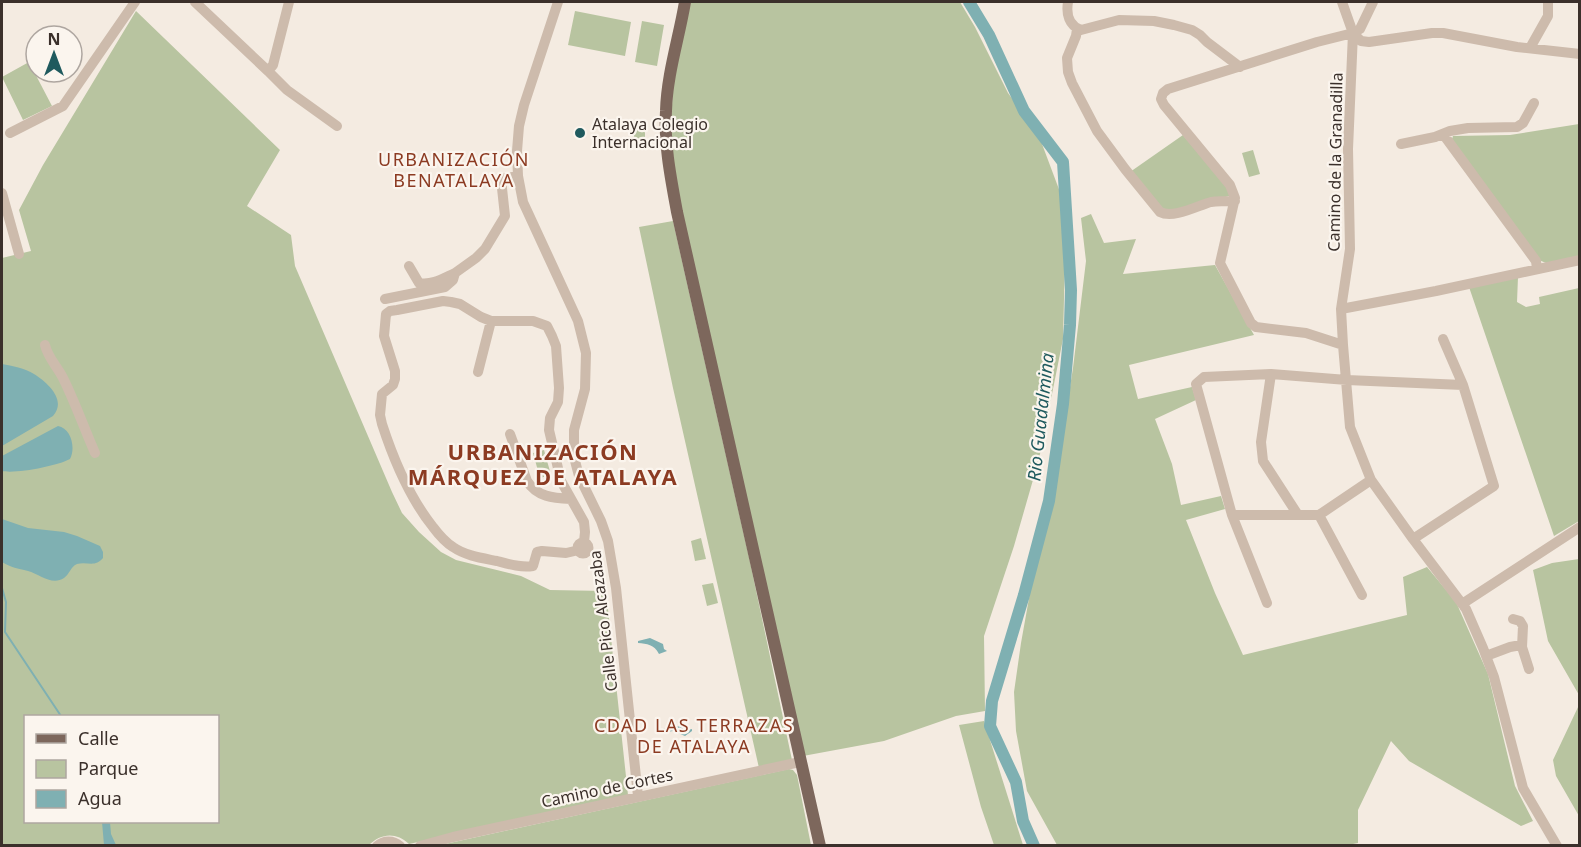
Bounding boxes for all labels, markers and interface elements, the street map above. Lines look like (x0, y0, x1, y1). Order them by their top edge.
north arrow (24, 24, 84, 84)
text: N (47, 28, 61, 50)
street label: Camino de la Granadilla (1322, 72, 1348, 252)
place label: Atalaya Colegio Internacional (592, 113, 708, 153)
marker: Atalaya Colegio Internacional (573, 126, 587, 140)
district label: URBANIZACIÓN BENATALAYA (378, 147, 530, 192)
water label: Rio Guadalmina (1021, 352, 1059, 482)
district label: URBANIZACIÓN MÁRQUEZ DE ATALAYA (408, 436, 678, 491)
street label: Calle Pico Alcazaba (583, 549, 623, 693)
district label: CDAD LAS TERRAZAS DE ATALAYA (594, 713, 794, 758)
legend (24, 715, 219, 823)
text: Calle (78, 726, 119, 750)
text: Parque (78, 756, 138, 780)
street label: Camino de Cortes (539, 763, 675, 813)
text: Agua (78, 786, 122, 810)

